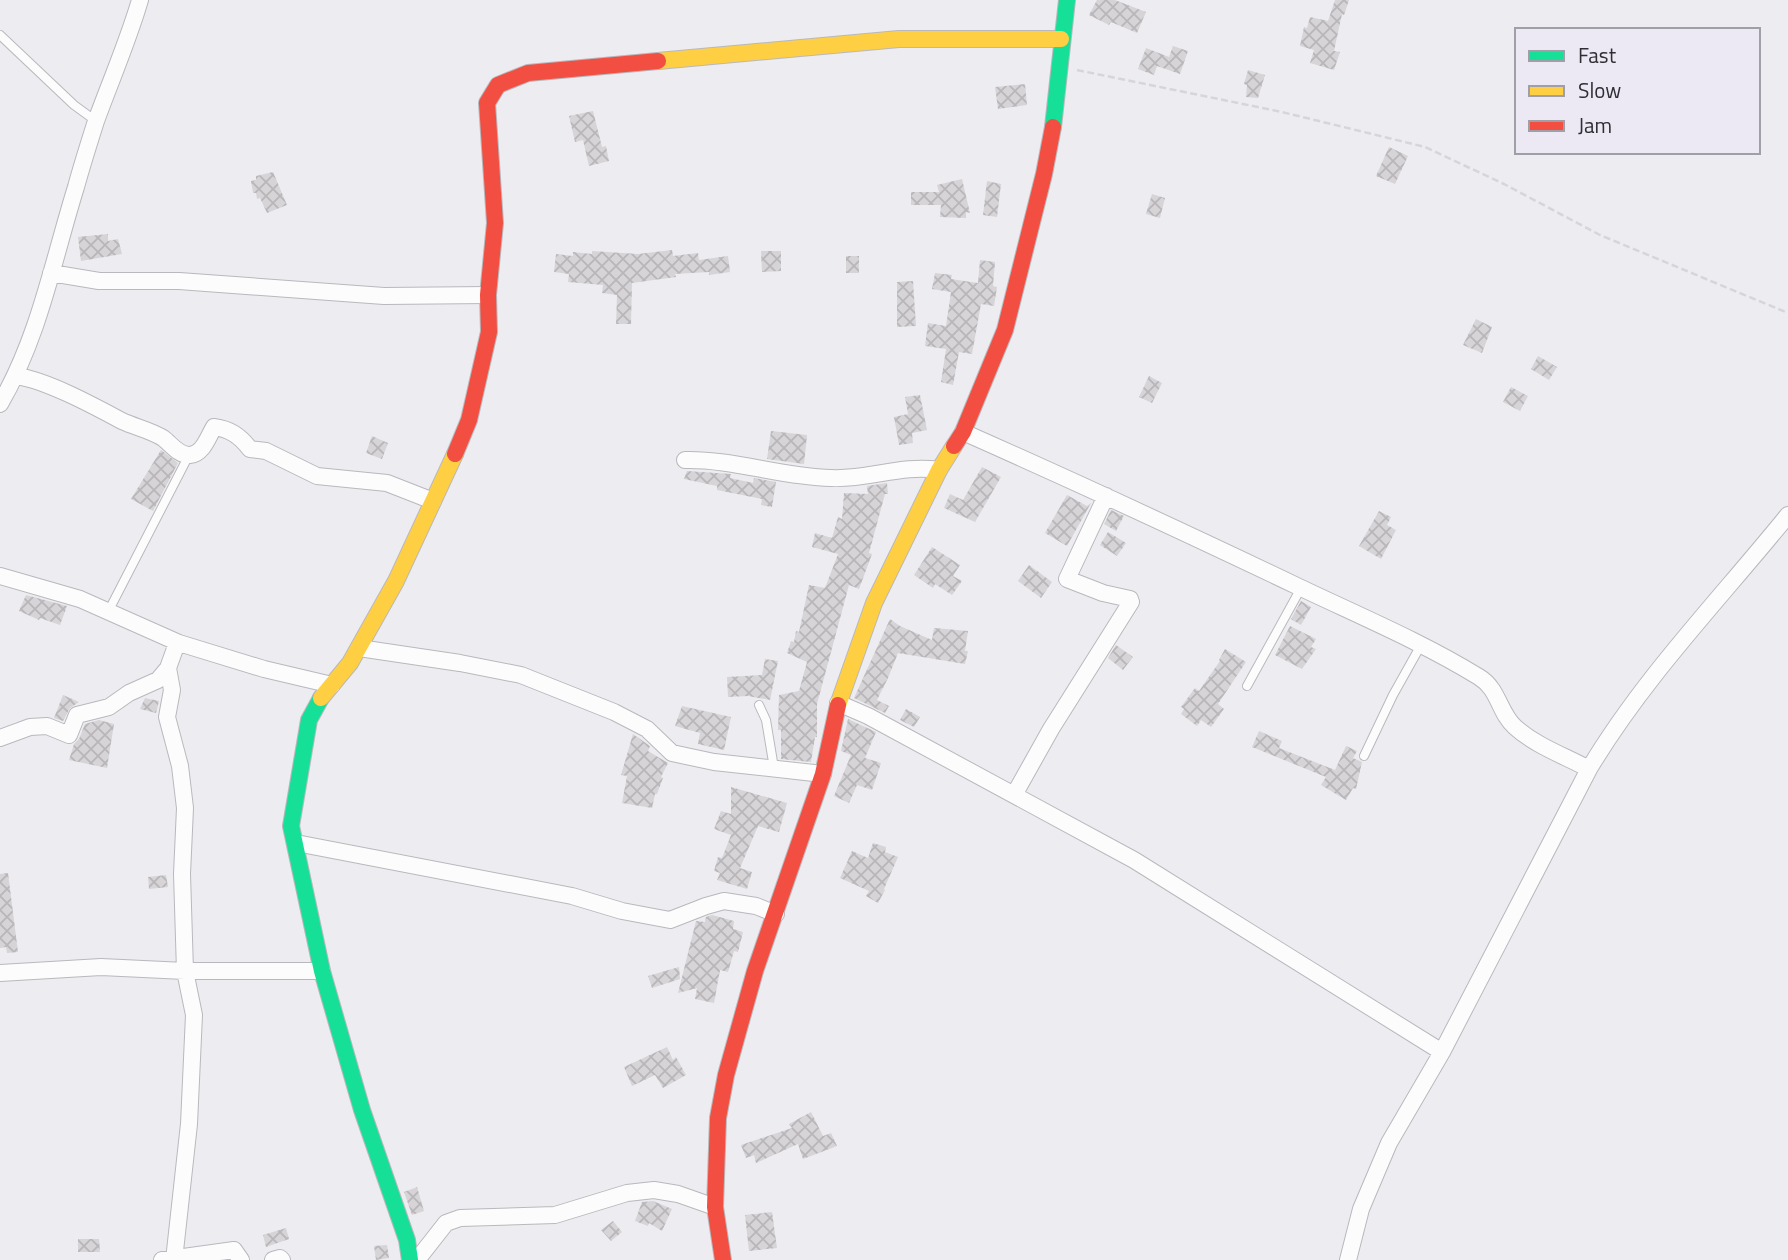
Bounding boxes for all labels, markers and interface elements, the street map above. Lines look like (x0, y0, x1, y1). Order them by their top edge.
legend (1515, 28, 1760, 154)
text: Fast (1578, 39, 1617, 71)
text: Slow (1578, 74, 1621, 106)
text: Jam (1578, 109, 1612, 141)

